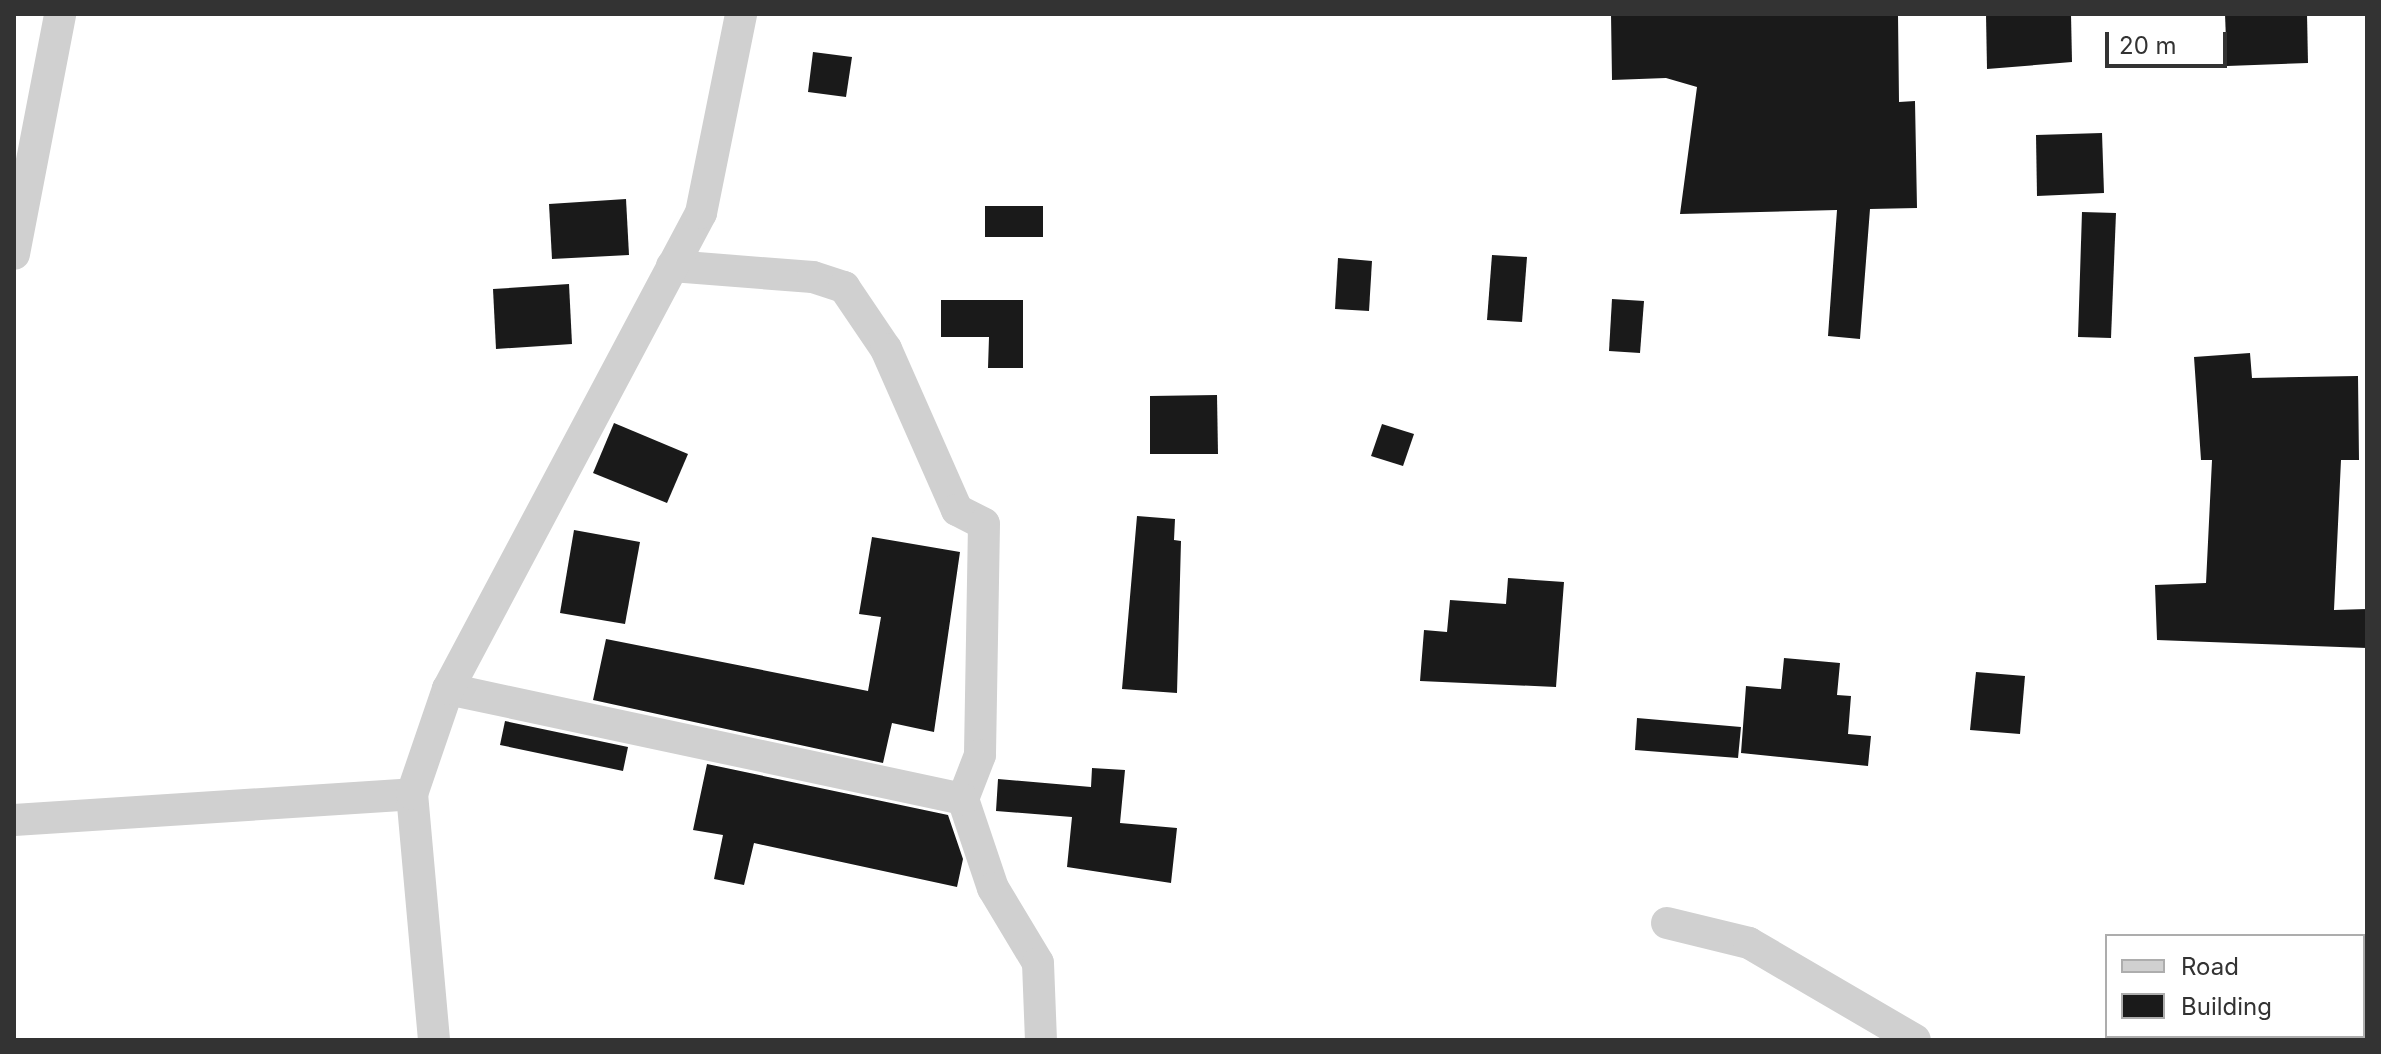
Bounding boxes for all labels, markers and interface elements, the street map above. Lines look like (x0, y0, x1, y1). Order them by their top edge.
scale bar (2109, 16, 2231, 66)
text: 20 m (2119, 31, 2177, 60)
legend (2105, 934, 2365, 1038)
text: Road (2181, 952, 2239, 981)
text: Building (2181, 992, 2272, 1021)

